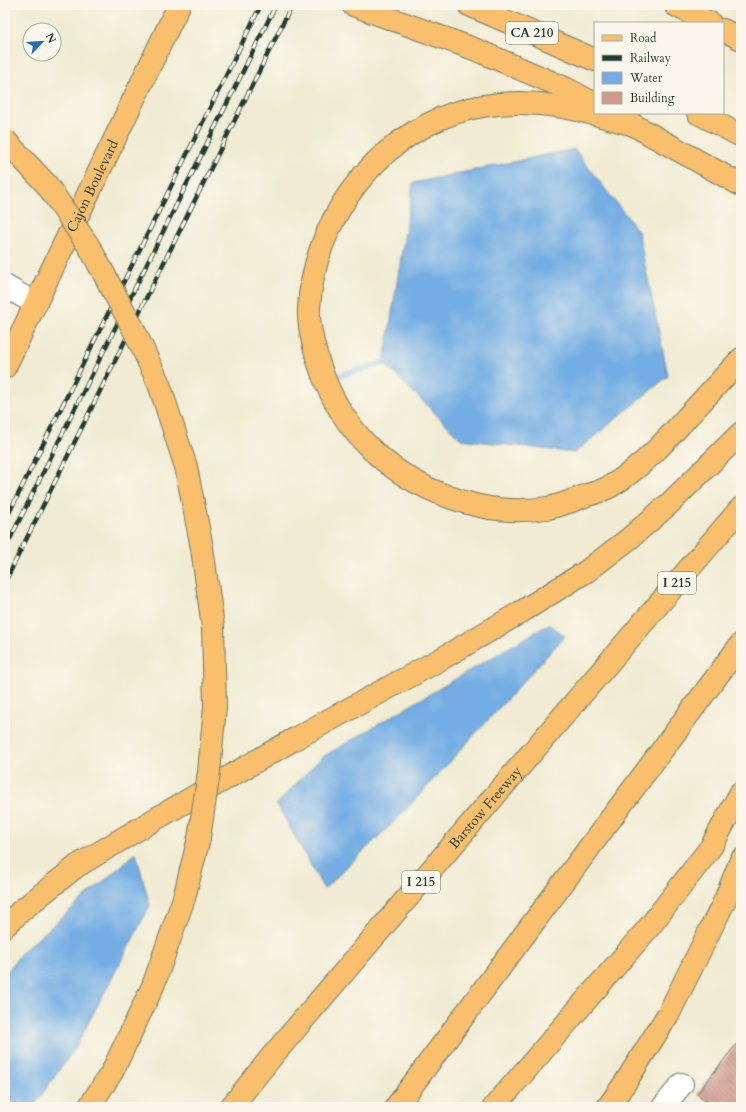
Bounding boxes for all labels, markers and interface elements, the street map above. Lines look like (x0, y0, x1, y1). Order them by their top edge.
north arrow (22, 22, 62, 62)
road number: CA 210 (506, 22, 558, 44)
legend (594, 22, 724, 114)
text: N (42, 30, 60, 46)
text: Road (630, 30, 657, 46)
text: Railway (630, 50, 672, 66)
text: Water (629, 70, 663, 86)
text: Building (630, 90, 675, 106)
street label: Cajon Boulevard (62, 136, 123, 235)
road number: I 215 (658, 572, 696, 594)
street label: Barstow Freeway (444, 761, 526, 852)
road number: I 215 (402, 871, 440, 893)

